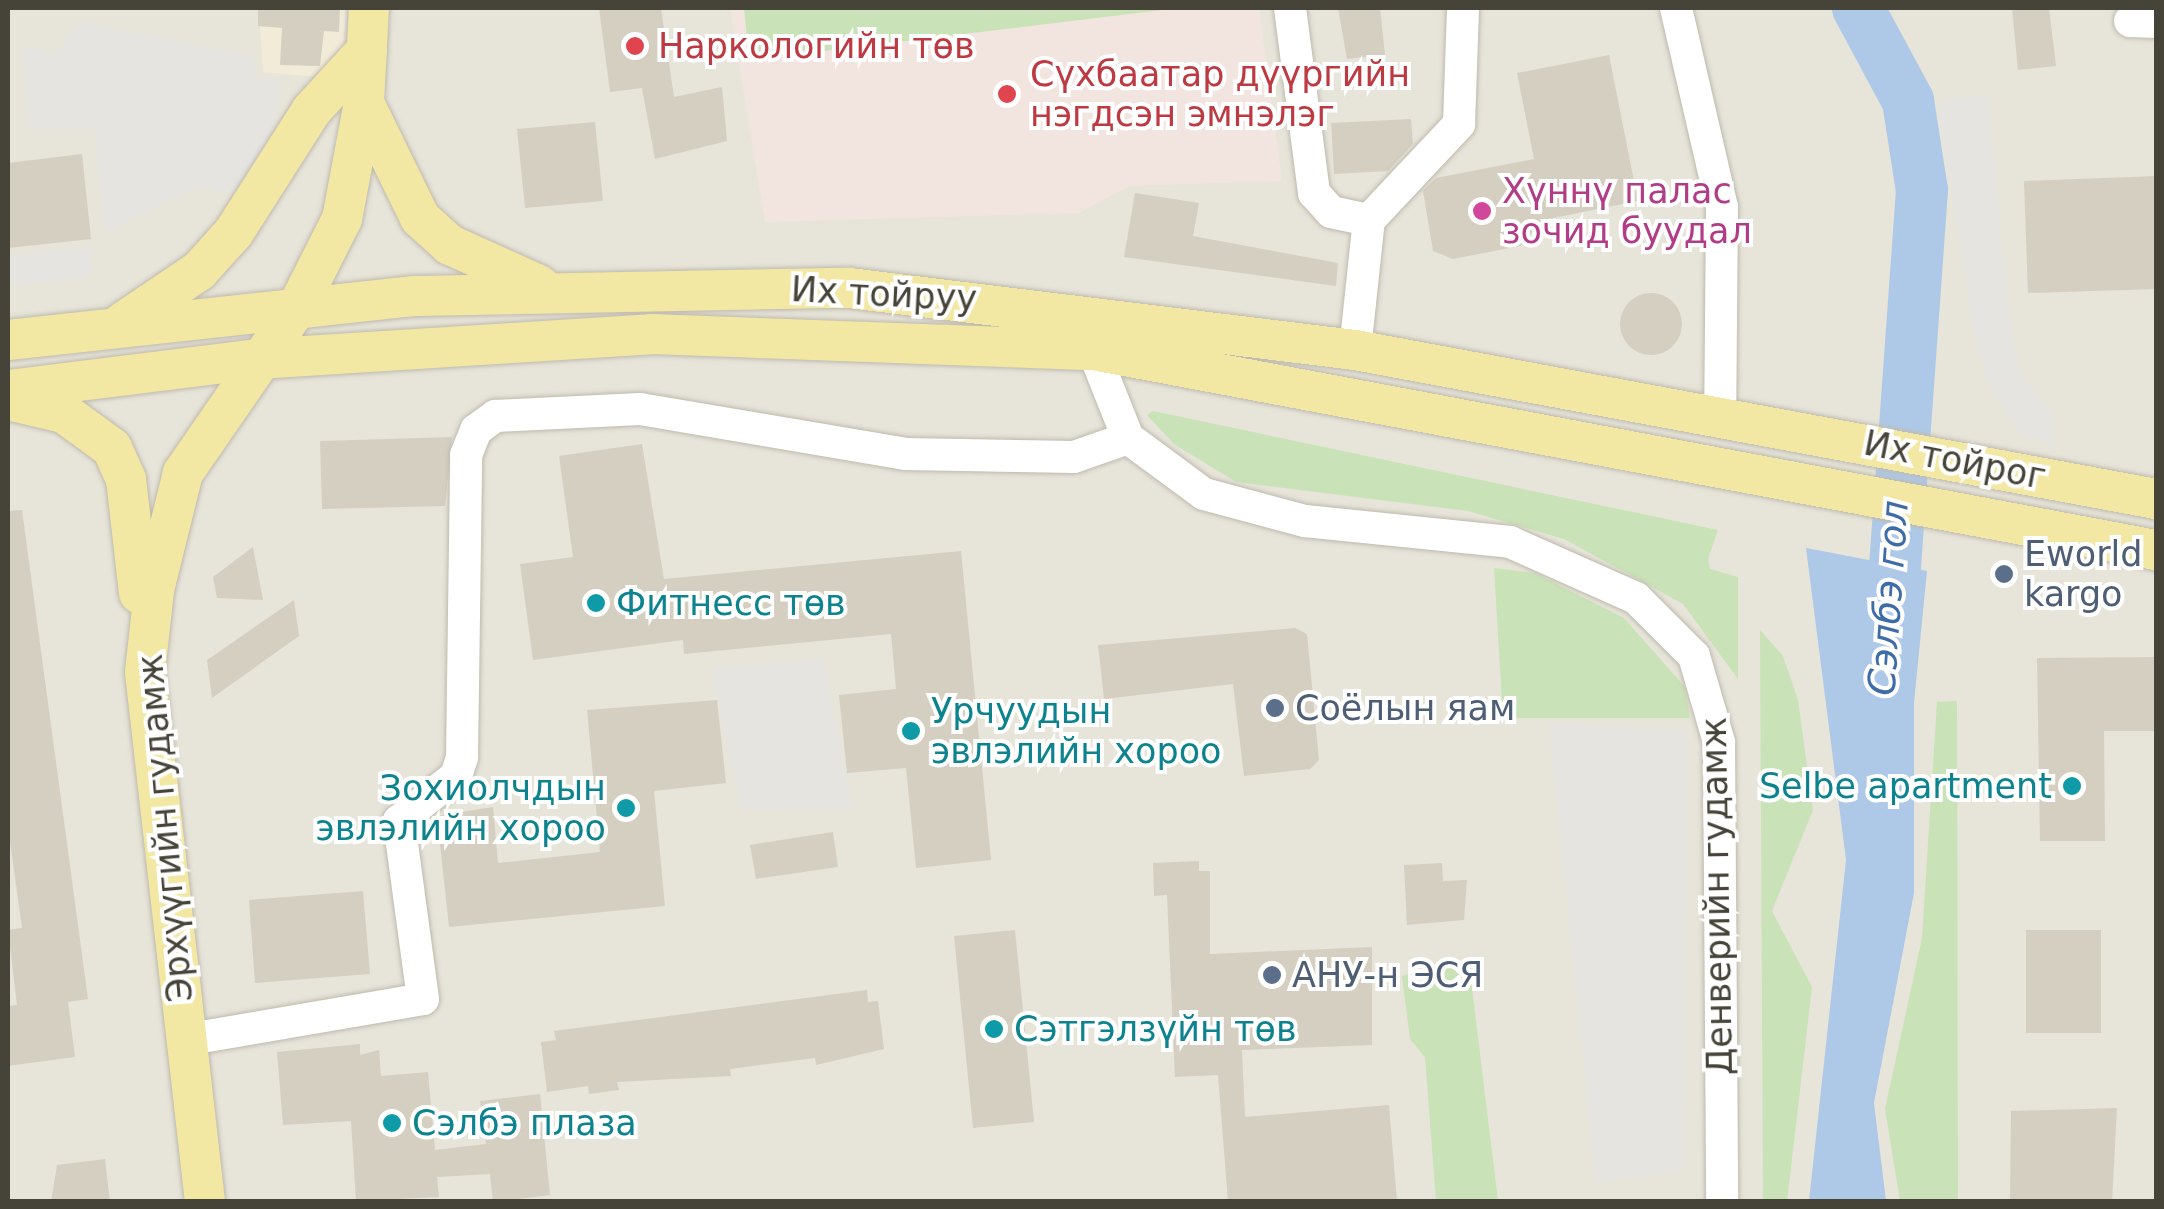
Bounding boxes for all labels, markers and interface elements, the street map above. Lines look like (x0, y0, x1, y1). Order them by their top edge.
place label: Наркологийн төв (658, 25, 975, 67)
marker: Наркологийн төв (622, 33, 648, 59)
place label: Сүхбаатар дүүргийн нэгдсэн эмнэлэг (1030, 53, 1410, 135)
marker: Сүхбаатар дүүргийн нэгдсэн эмнэлэг (994, 81, 1020, 107)
place label: Хүннү палас зочид буудал (1502, 170, 1752, 252)
marker: Хүннү палас зочид буудал (1471, 200, 1493, 222)
street label: Их тойруу (790, 268, 978, 320)
street label: Их тойрог (1860, 422, 2050, 498)
water label: Сэлбэ гол (1859, 499, 1919, 697)
place label: Eworld kargo (2024, 533, 2142, 615)
marker: Eworld kargo (1993, 563, 2015, 585)
place label: Фитнесс төв (616, 582, 846, 624)
marker: Фитнесс төв (585, 592, 607, 614)
street label: Эрхүүгийн гудамж (129, 652, 201, 1004)
place label: Соёлын яам (1295, 687, 1515, 729)
place label: Урчуудын эвлэлийн хороо (931, 690, 1221, 772)
marker: Соёлын яам (1264, 697, 1286, 719)
street label: Денверийн гудамж (1693, 716, 1741, 1076)
marker: Урчуудын эвлэлийн хороо (900, 720, 922, 742)
place label: Selbe apartment (1759, 765, 2052, 807)
place label: Зохиолчдын эвлэлийн хороо (316, 767, 606, 849)
marker: Selbe apartment (2061, 775, 2083, 797)
marker: Зохиолчдын эвлэлийн хороо (615, 797, 637, 819)
place label: АНУ-н ЭСЯ (1292, 954, 1483, 996)
marker: АНУ-н ЭСЯ (1261, 964, 1283, 986)
place label: Сэтгэлзүйн төв (1014, 1008, 1297, 1050)
marker: Сэтгэлзүйн төв (983, 1018, 1005, 1040)
place label: Сэлбэ плаза (412, 1102, 637, 1144)
marker: Сэлбэ плаза (381, 1112, 403, 1134)

